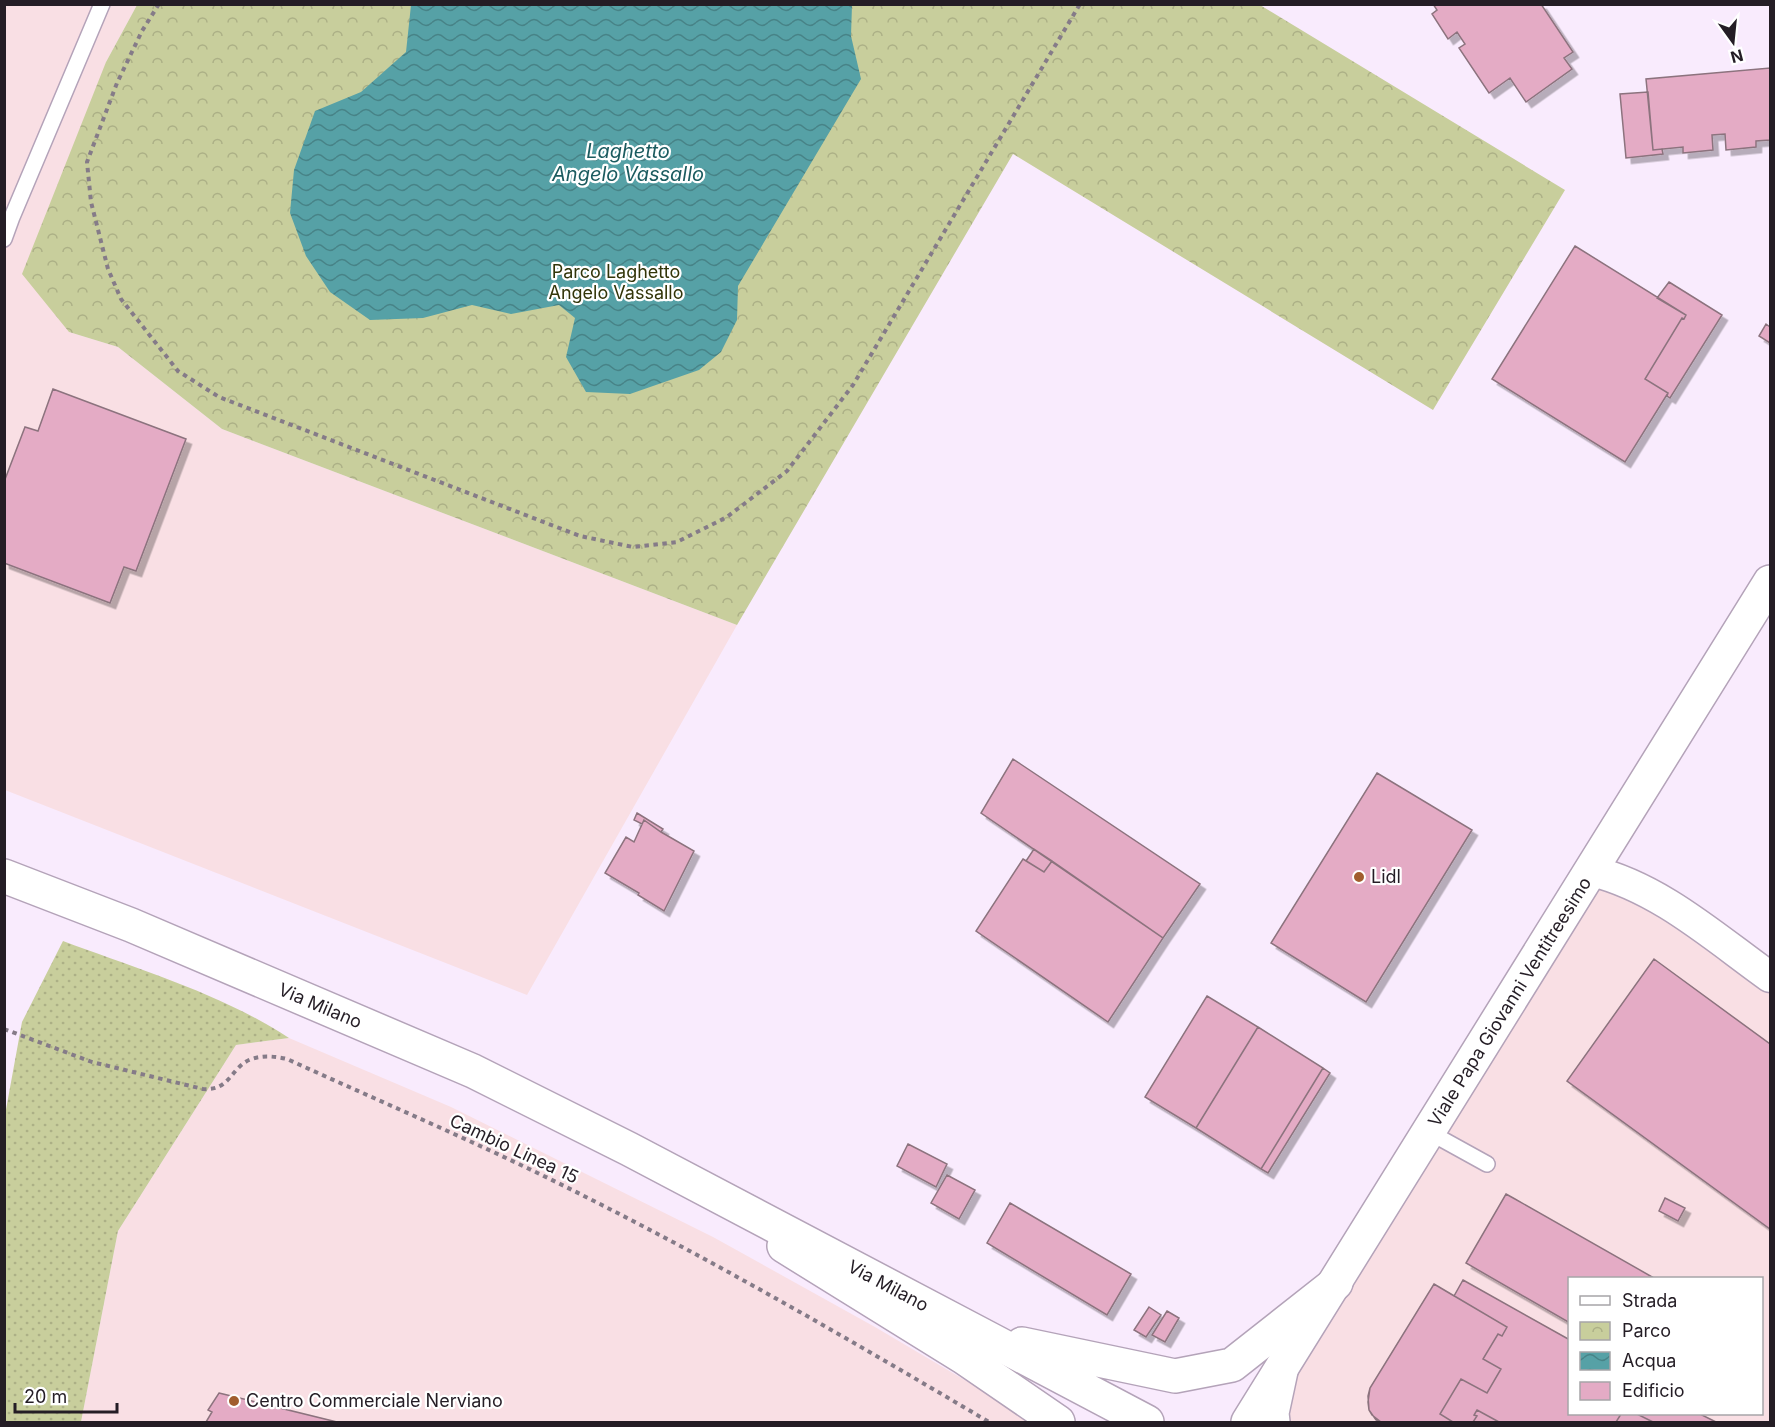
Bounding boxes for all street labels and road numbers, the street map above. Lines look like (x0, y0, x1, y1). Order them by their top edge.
street label: Viale Papa Giovanni Ventitreesimo (1424, 873, 1595, 1130)
street label: Via Milano (275, 979, 365, 1032)
street label: Cambio Linea 15 (447, 1110, 582, 1188)
street label: Via Milano (844, 1256, 932, 1316)

